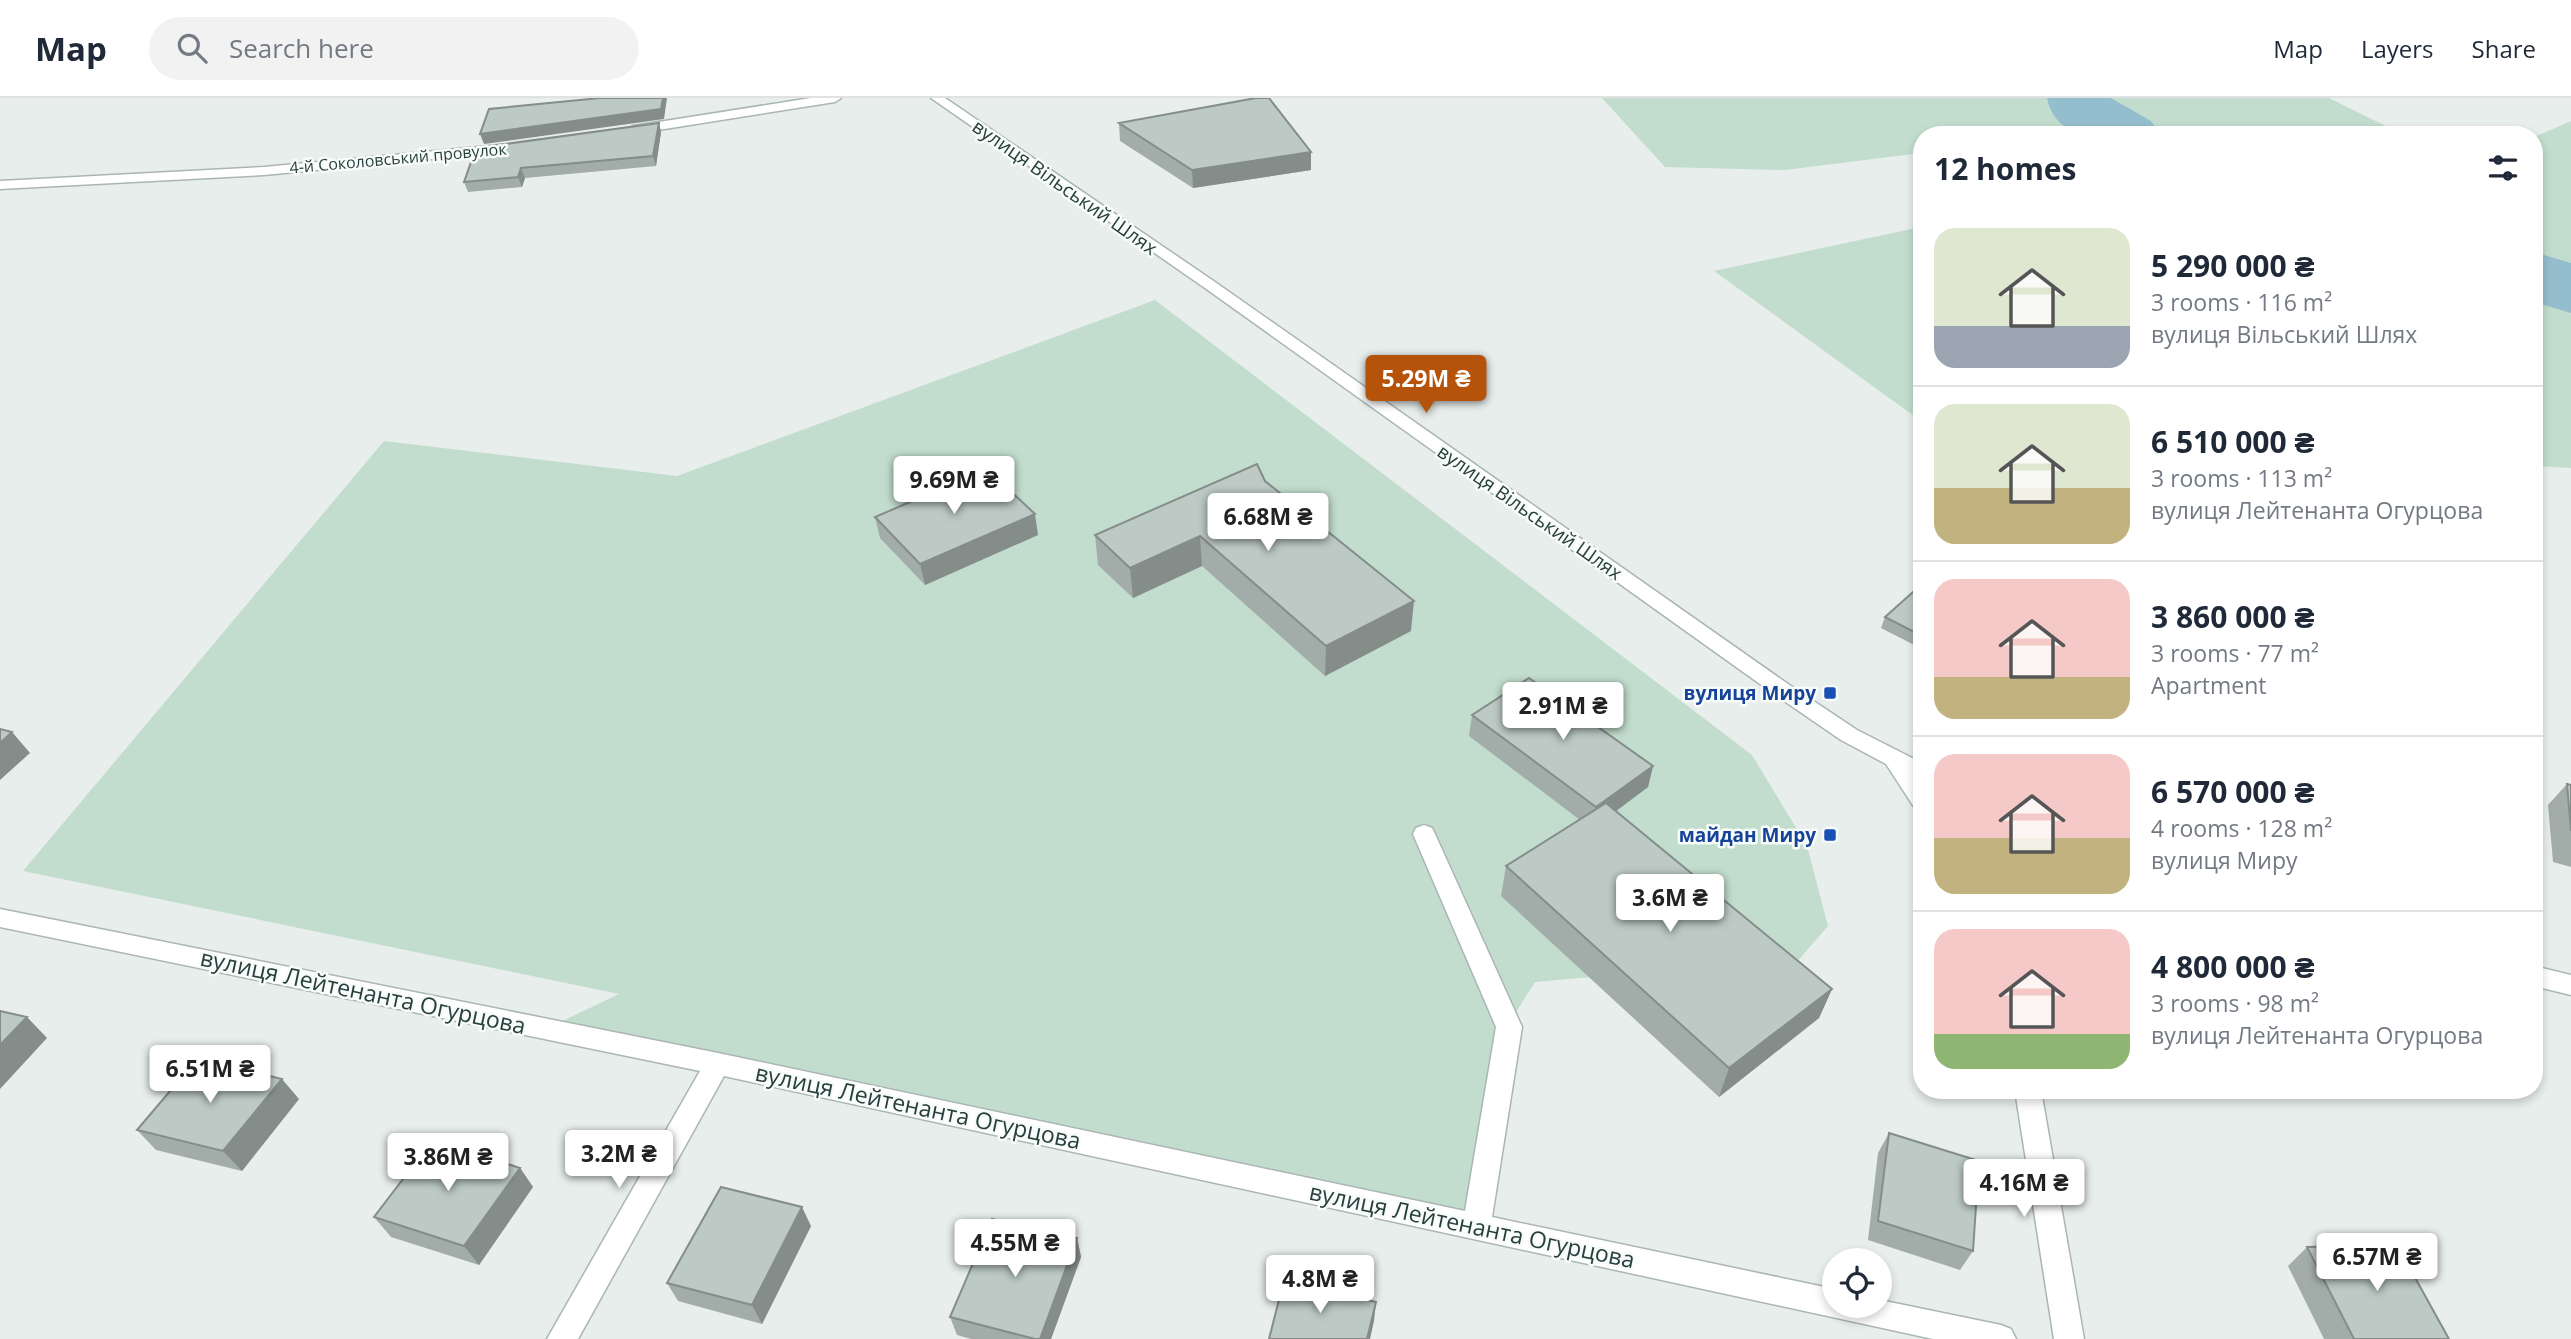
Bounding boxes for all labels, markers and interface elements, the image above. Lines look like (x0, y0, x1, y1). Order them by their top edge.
search box (149, 17, 639, 80)
text: Map (35, 26, 107, 71)
icon: search (173, 29, 211, 67)
text: Search here (229, 30, 374, 66)
text: Map (2273, 32, 2323, 65)
text: Layers (2361, 32, 2434, 65)
text: Share (2472, 32, 2536, 65)
street label: вулиця Вільський Шлях (967, 113, 1163, 261)
street label: 4-й Соколовський провулок (289, 137, 508, 178)
text: 12 homes (1934, 148, 2077, 189)
icon: filters (2484, 149, 2522, 187)
text: 5 290 000 ₴ (2151, 245, 2314, 286)
icon: home (1990, 256, 2074, 340)
text: 3 rooms · 116 m² (2151, 286, 2332, 318)
text: вулиця Вільський Шлях (2151, 318, 2417, 350)
pin: 5.29M ₴ (1361, 356, 1491, 415)
text: 5.29M ₴ (1381, 362, 1471, 394)
text: 6 510 000 ₴ (2151, 421, 2314, 462)
icon: home (1990, 432, 2074, 516)
street label: вулиця Вільський Шлях (1432, 438, 1628, 586)
pin: 9.69M ₴ (889, 456, 1019, 516)
text: 3 rooms · 113 m² (2151, 462, 2332, 494)
text: 9.69M ₴ (909, 463, 999, 495)
pin: 6.68M ₴ (1203, 494, 1333, 553)
text: вулиця Лейтенанта Огурцова (2151, 494, 2483, 526)
text: 6.68M ₴ (1223, 500, 1313, 532)
text: 3 860 000 ₴ (2151, 596, 2314, 637)
icon: home (1990, 607, 2074, 691)
text: 3 rooms · 77 m² (2151, 637, 2319, 669)
text: Apartment (2151, 669, 2267, 701)
place label: вулиця Миру (1684, 680, 1816, 706)
pin: 2.91M ₴ (1498, 682, 1628, 742)
marker: вулиця Миру (1822, 685, 1838, 701)
text: 2.91M ₴ (1518, 689, 1608, 721)
text: 6 570 000 ₴ (2151, 771, 2314, 812)
icon: home (1990, 782, 2074, 866)
text: 4 rooms · 128 m² (2151, 812, 2332, 844)
place label: майдан Миру (1679, 822, 1816, 848)
marker: майдан Миру (1822, 827, 1838, 843)
text: вулиця Миру (2151, 844, 2298, 876)
pin: 3.6M ₴ (1613, 874, 1727, 934)
text: 3.6M ₴ (1632, 881, 1708, 913)
street label: вулиця Лейтенанта Огурцова (197, 941, 529, 1041)
text: 4 800 000 ₴ (2151, 946, 2314, 987)
icon: home (1990, 957, 2074, 1041)
text: 3 rooms · 98 m² (2151, 987, 2319, 1019)
text: вулиця Лейтенанта Огурцова (2151, 1019, 2483, 1051)
pin: 6.51M ₴ (145, 1046, 275, 1105)
text: 6.51M ₴ (165, 1052, 255, 1084)
street label: вулиця Лейтенанта Огурцова (752, 1056, 1084, 1156)
pin: 3.2M ₴ (562, 1130, 676, 1190)
pin: 3.86M ₴ (383, 1134, 513, 1193)
text: 3.2M ₴ (581, 1137, 657, 1169)
text: 3.86M ₴ (403, 1140, 493, 1172)
pin: 4.16M ₴ (1959, 1160, 2089, 1219)
text: 4.16M ₴ (1979, 1166, 2069, 1198)
street label: вулиця Лейтенанта Огурцова (1306, 1175, 1638, 1275)
pin: 4.55M ₴ (950, 1220, 1080, 1279)
text: 4.55M ₴ (970, 1226, 1060, 1258)
pin: 6.57M ₴ (2312, 1234, 2442, 1293)
text: 6.57M ₴ (2332, 1240, 2422, 1272)
map controls (1822, 1248, 1892, 1318)
button: locate (1822, 1248, 1892, 1318)
pin: 4.8M ₴ (1263, 1256, 1377, 1315)
text: 4.8M ₴ (1282, 1262, 1358, 1294)

